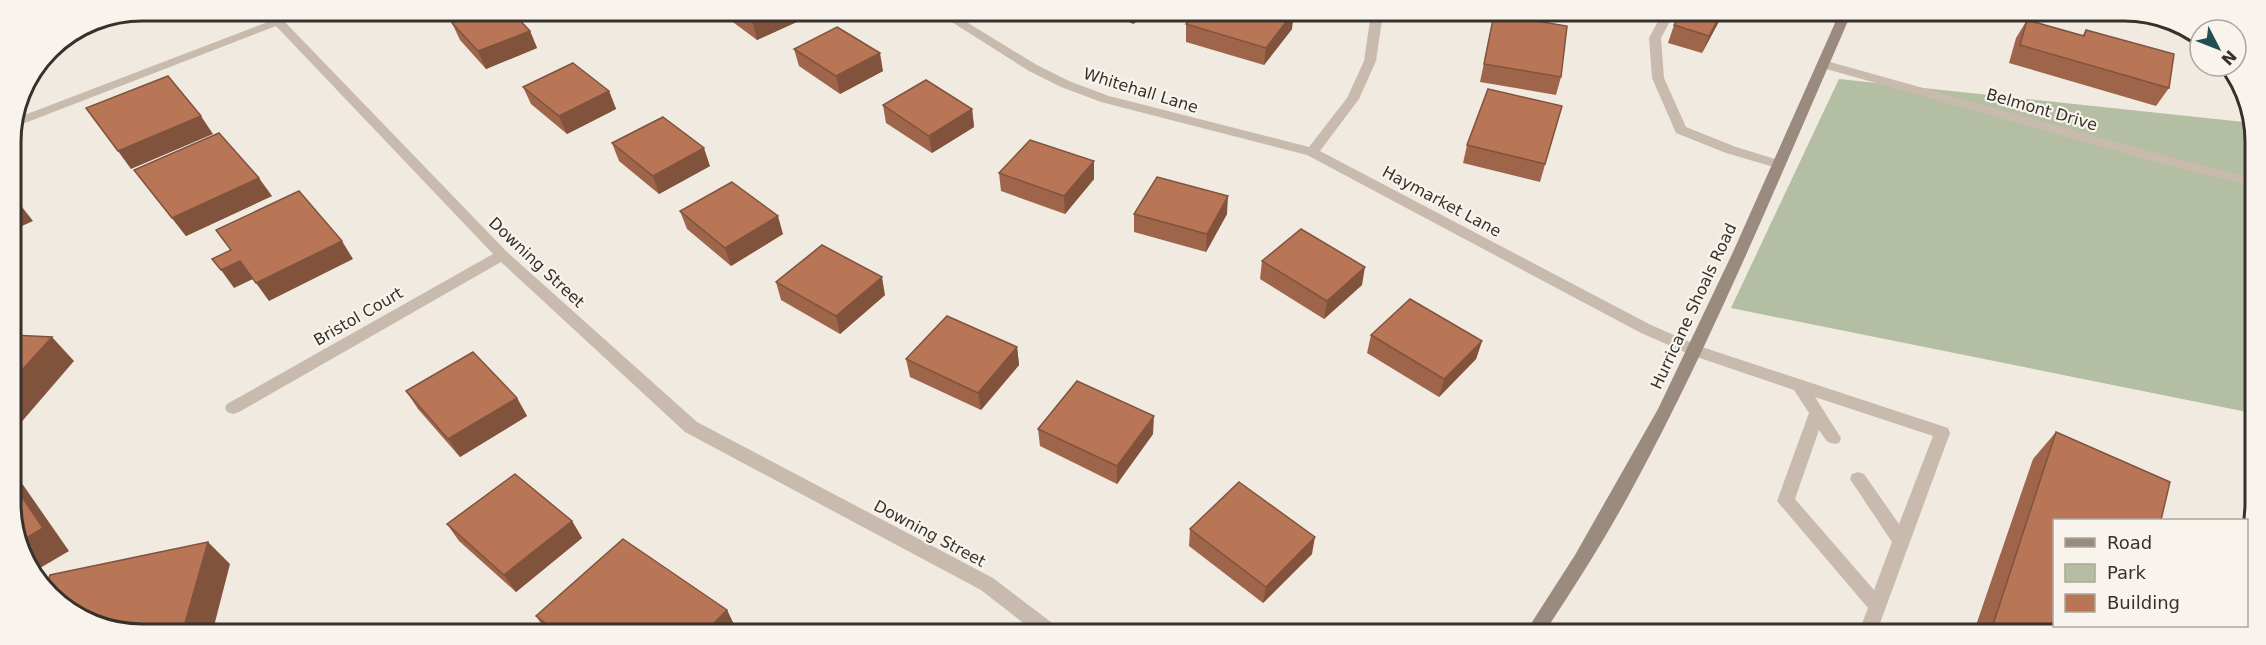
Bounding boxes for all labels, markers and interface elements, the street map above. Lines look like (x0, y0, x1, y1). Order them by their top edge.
north arrow (2188, 18, 2248, 78)
text: N (2217, 46, 2240, 69)
street label: Whitehall Lane (1081, 64, 1201, 117)
street label: Belmont Drive (1984, 85, 2100, 134)
street label: Haymarket Lane (1379, 162, 1504, 241)
street label: Downing Street (485, 213, 588, 312)
street label: Hurricane Shoals Road (1647, 220, 1740, 392)
street label: Bristol Court (310, 283, 406, 350)
street label: Downing Street (871, 496, 989, 571)
legend (2053, 519, 2248, 627)
text: Road (2107, 532, 2152, 553)
text: Park (2107, 562, 2146, 583)
text: Building (2107, 592, 2180, 613)

